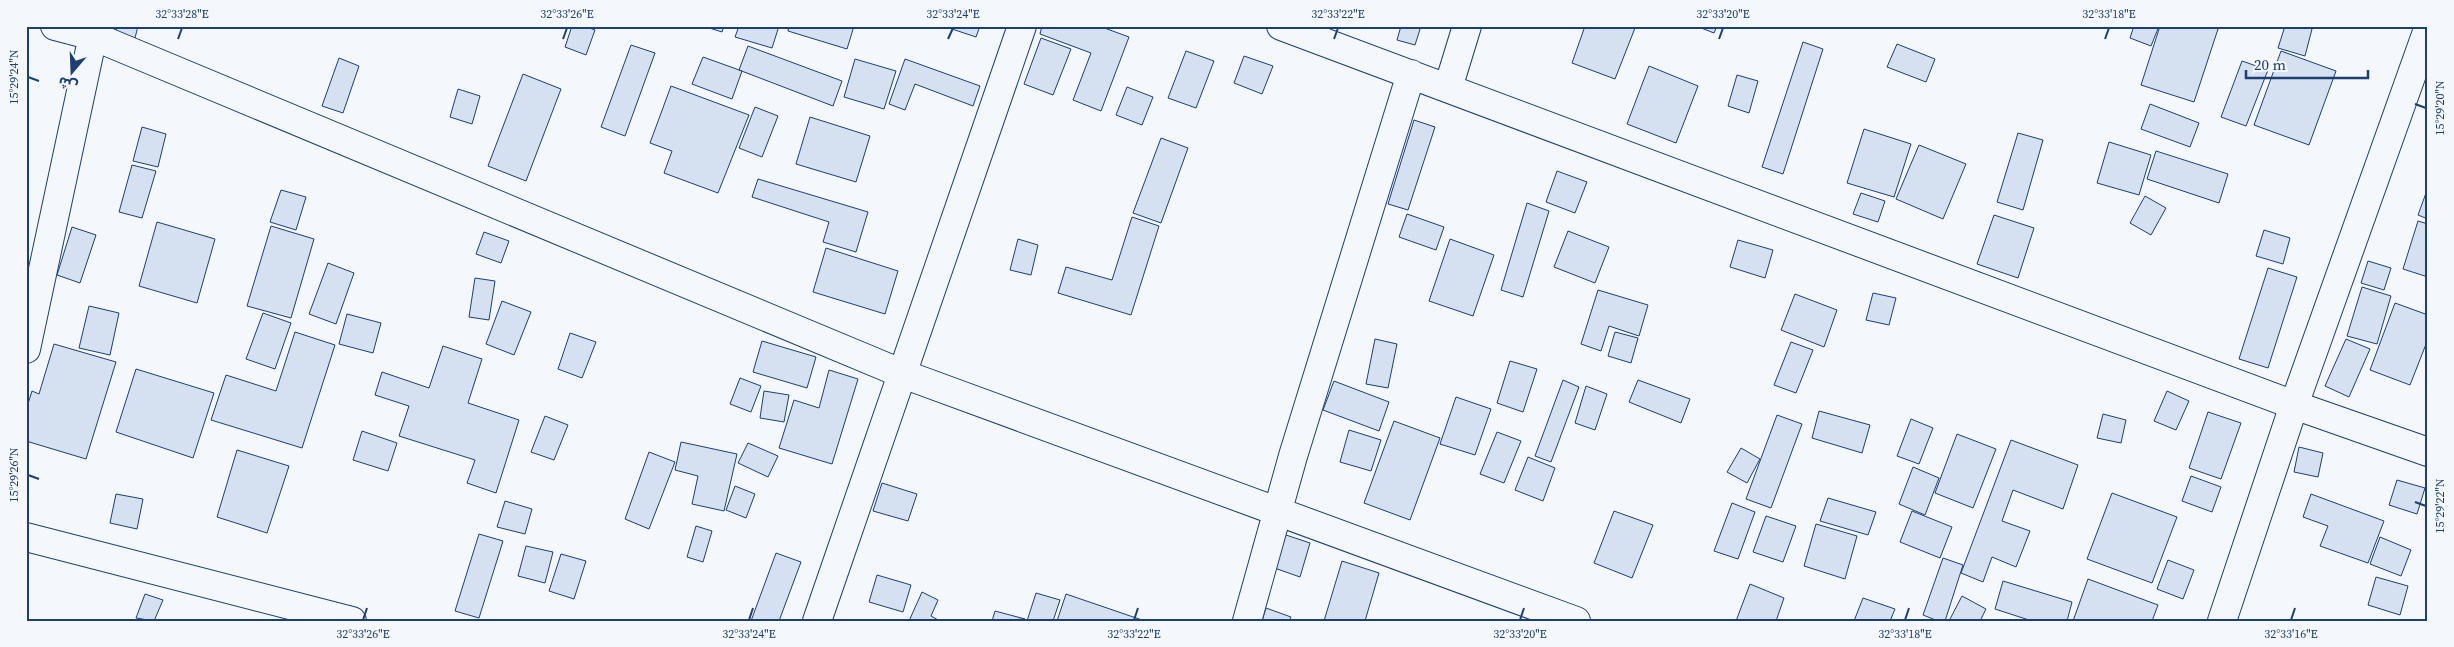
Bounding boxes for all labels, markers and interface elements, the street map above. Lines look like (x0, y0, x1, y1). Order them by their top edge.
text: 32°33'28"E (155, 6, 209, 22)
text: 32°33'26"E (540, 6, 594, 22)
text: 32°33'24"E (926, 6, 980, 22)
text: 32°33'22"E (1311, 6, 1365, 22)
text: 32°33'20"E (1696, 6, 1750, 22)
text: 32°33'18"E (2082, 6, 2136, 22)
north arrow (48, 48, 98, 98)
scale bar (2246, 48, 2369, 80)
text: 15°29'24"N (6, 49, 22, 105)
text: 20 m (2254, 54, 2286, 75)
text: ش (55, 72, 80, 97)
text: 15°29'20"N (2432, 80, 2448, 136)
text: 15°29'26"N (6, 447, 22, 503)
text: 15°29'22"N (2432, 478, 2448, 534)
text: 32°33'26"E (336, 626, 390, 642)
text: 32°33'24"E (722, 626, 776, 642)
text: 32°33'22"E (1107, 626, 1161, 642)
text: 32°33'20"E (1493, 626, 1547, 642)
text: 32°33'18"E (1878, 626, 1932, 642)
text: 32°33'16"E (2264, 626, 2318, 642)

